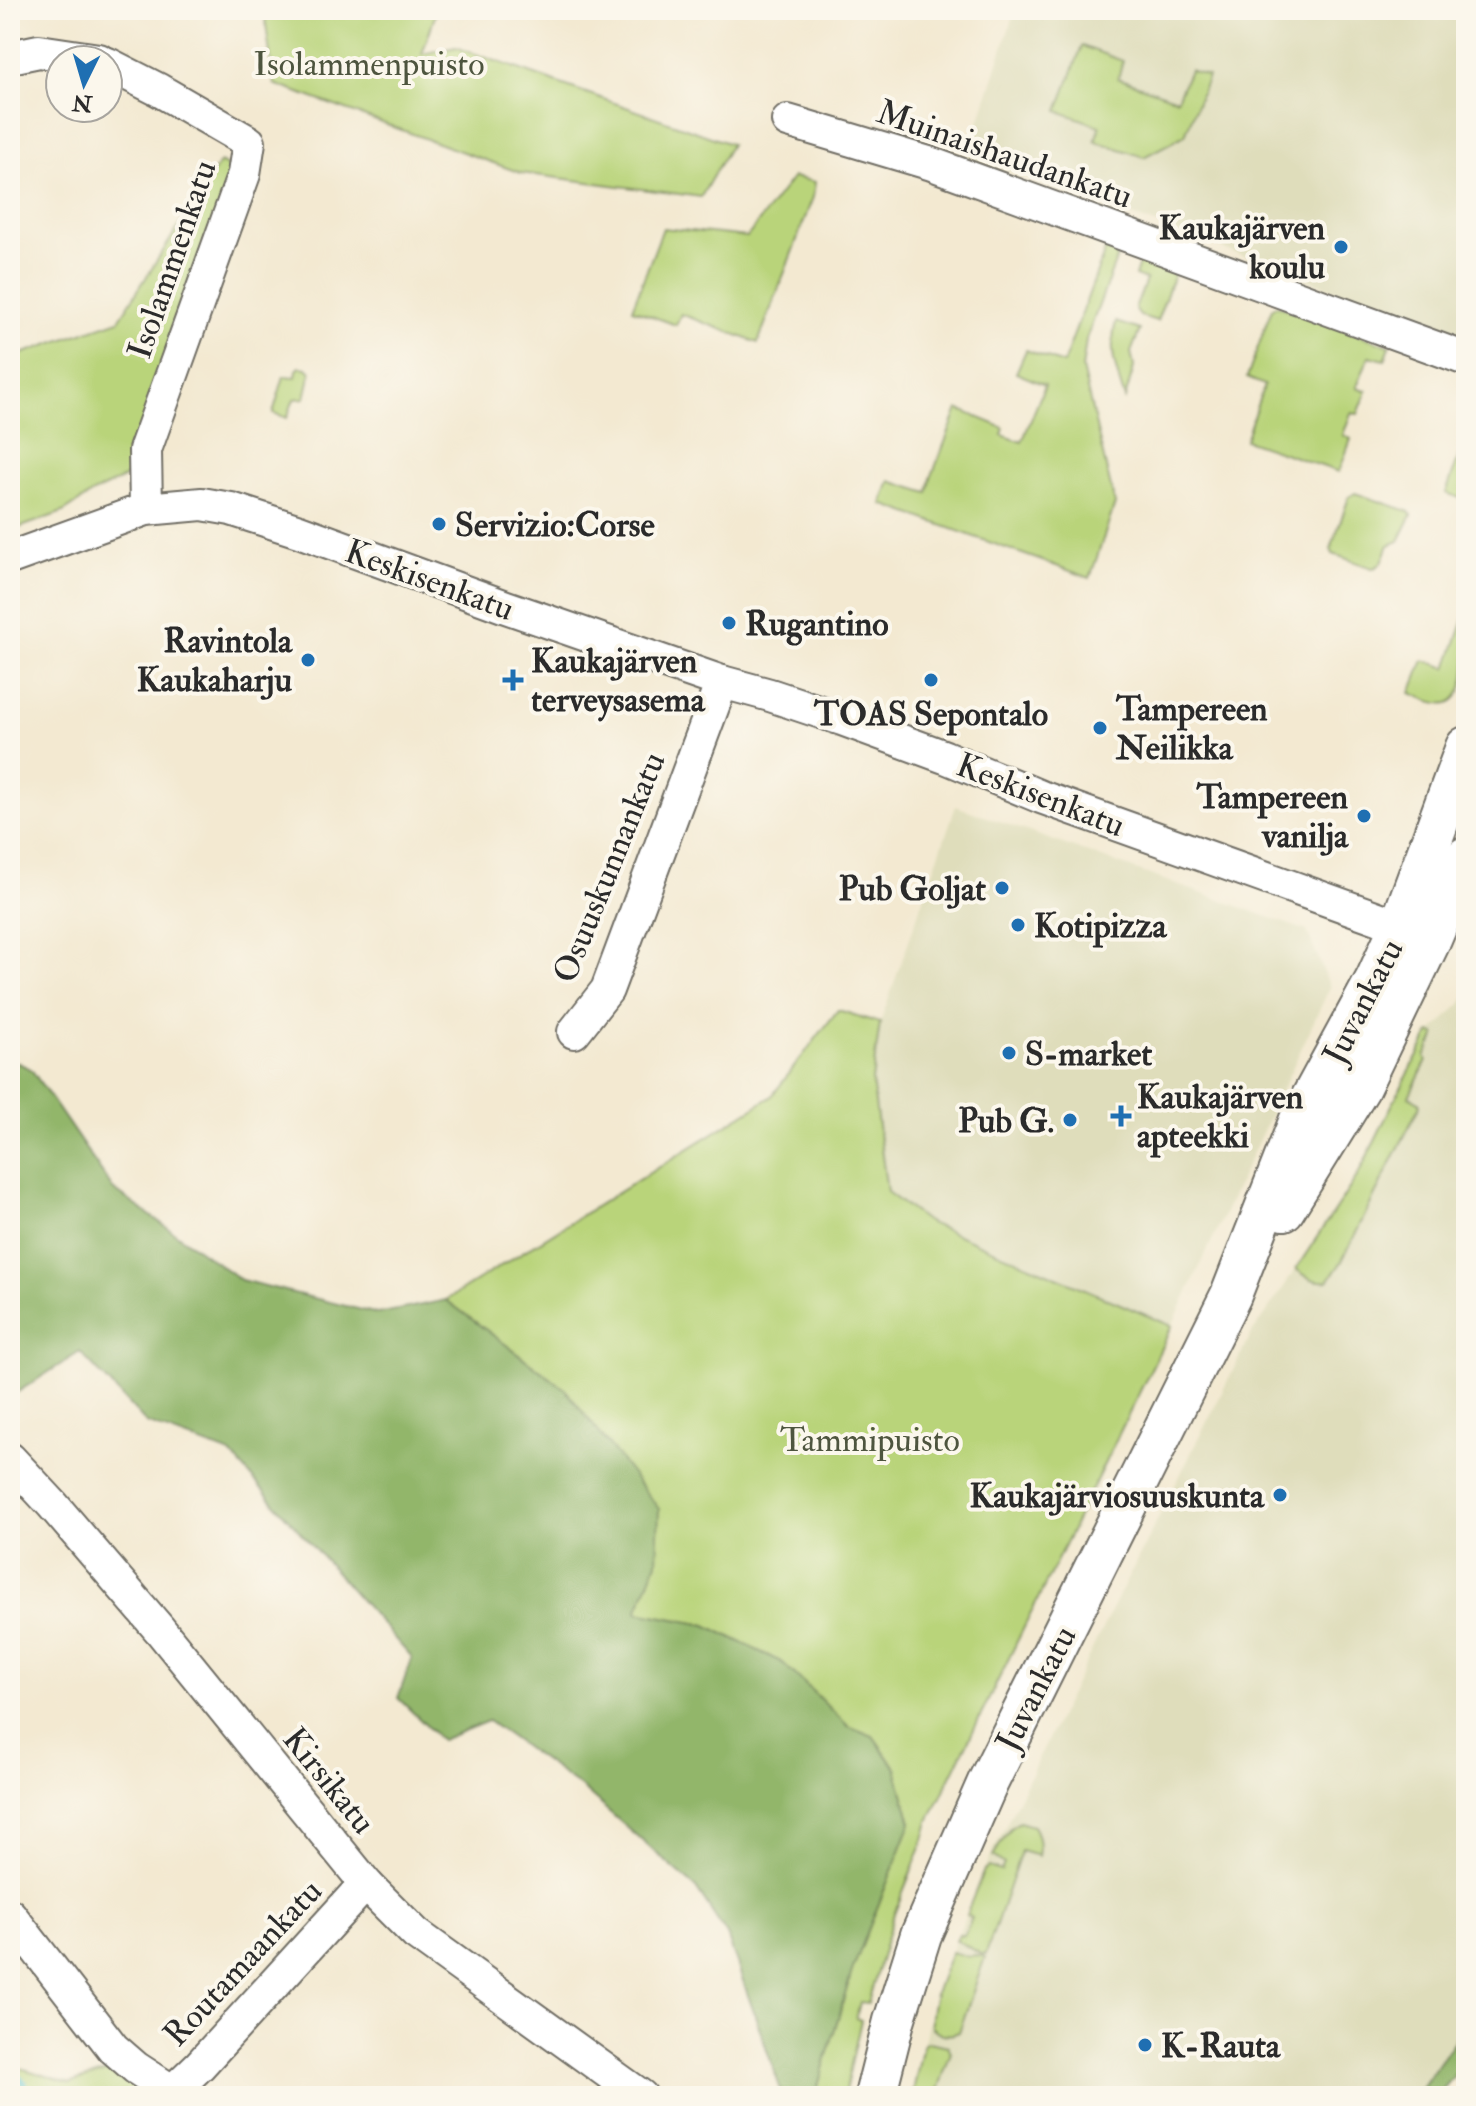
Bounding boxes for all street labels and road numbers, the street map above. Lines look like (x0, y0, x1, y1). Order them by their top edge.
street label: Muinaishaudankatu (871, 91, 1138, 218)
street label: Isolammenkatu (118, 155, 226, 364)
street label: Keskisenkatu (339, 530, 520, 631)
street label: Keskisenkatu (950, 744, 1131, 847)
street label: Osuuskunnankatu (544, 746, 675, 989)
street label: Juvankatu (1313, 932, 1413, 1073)
street label: Juvankatu (986, 1619, 1086, 1760)
street label: Kirsikatu (273, 1719, 385, 1843)
street label: Routamaankatu (155, 1870, 332, 2056)

